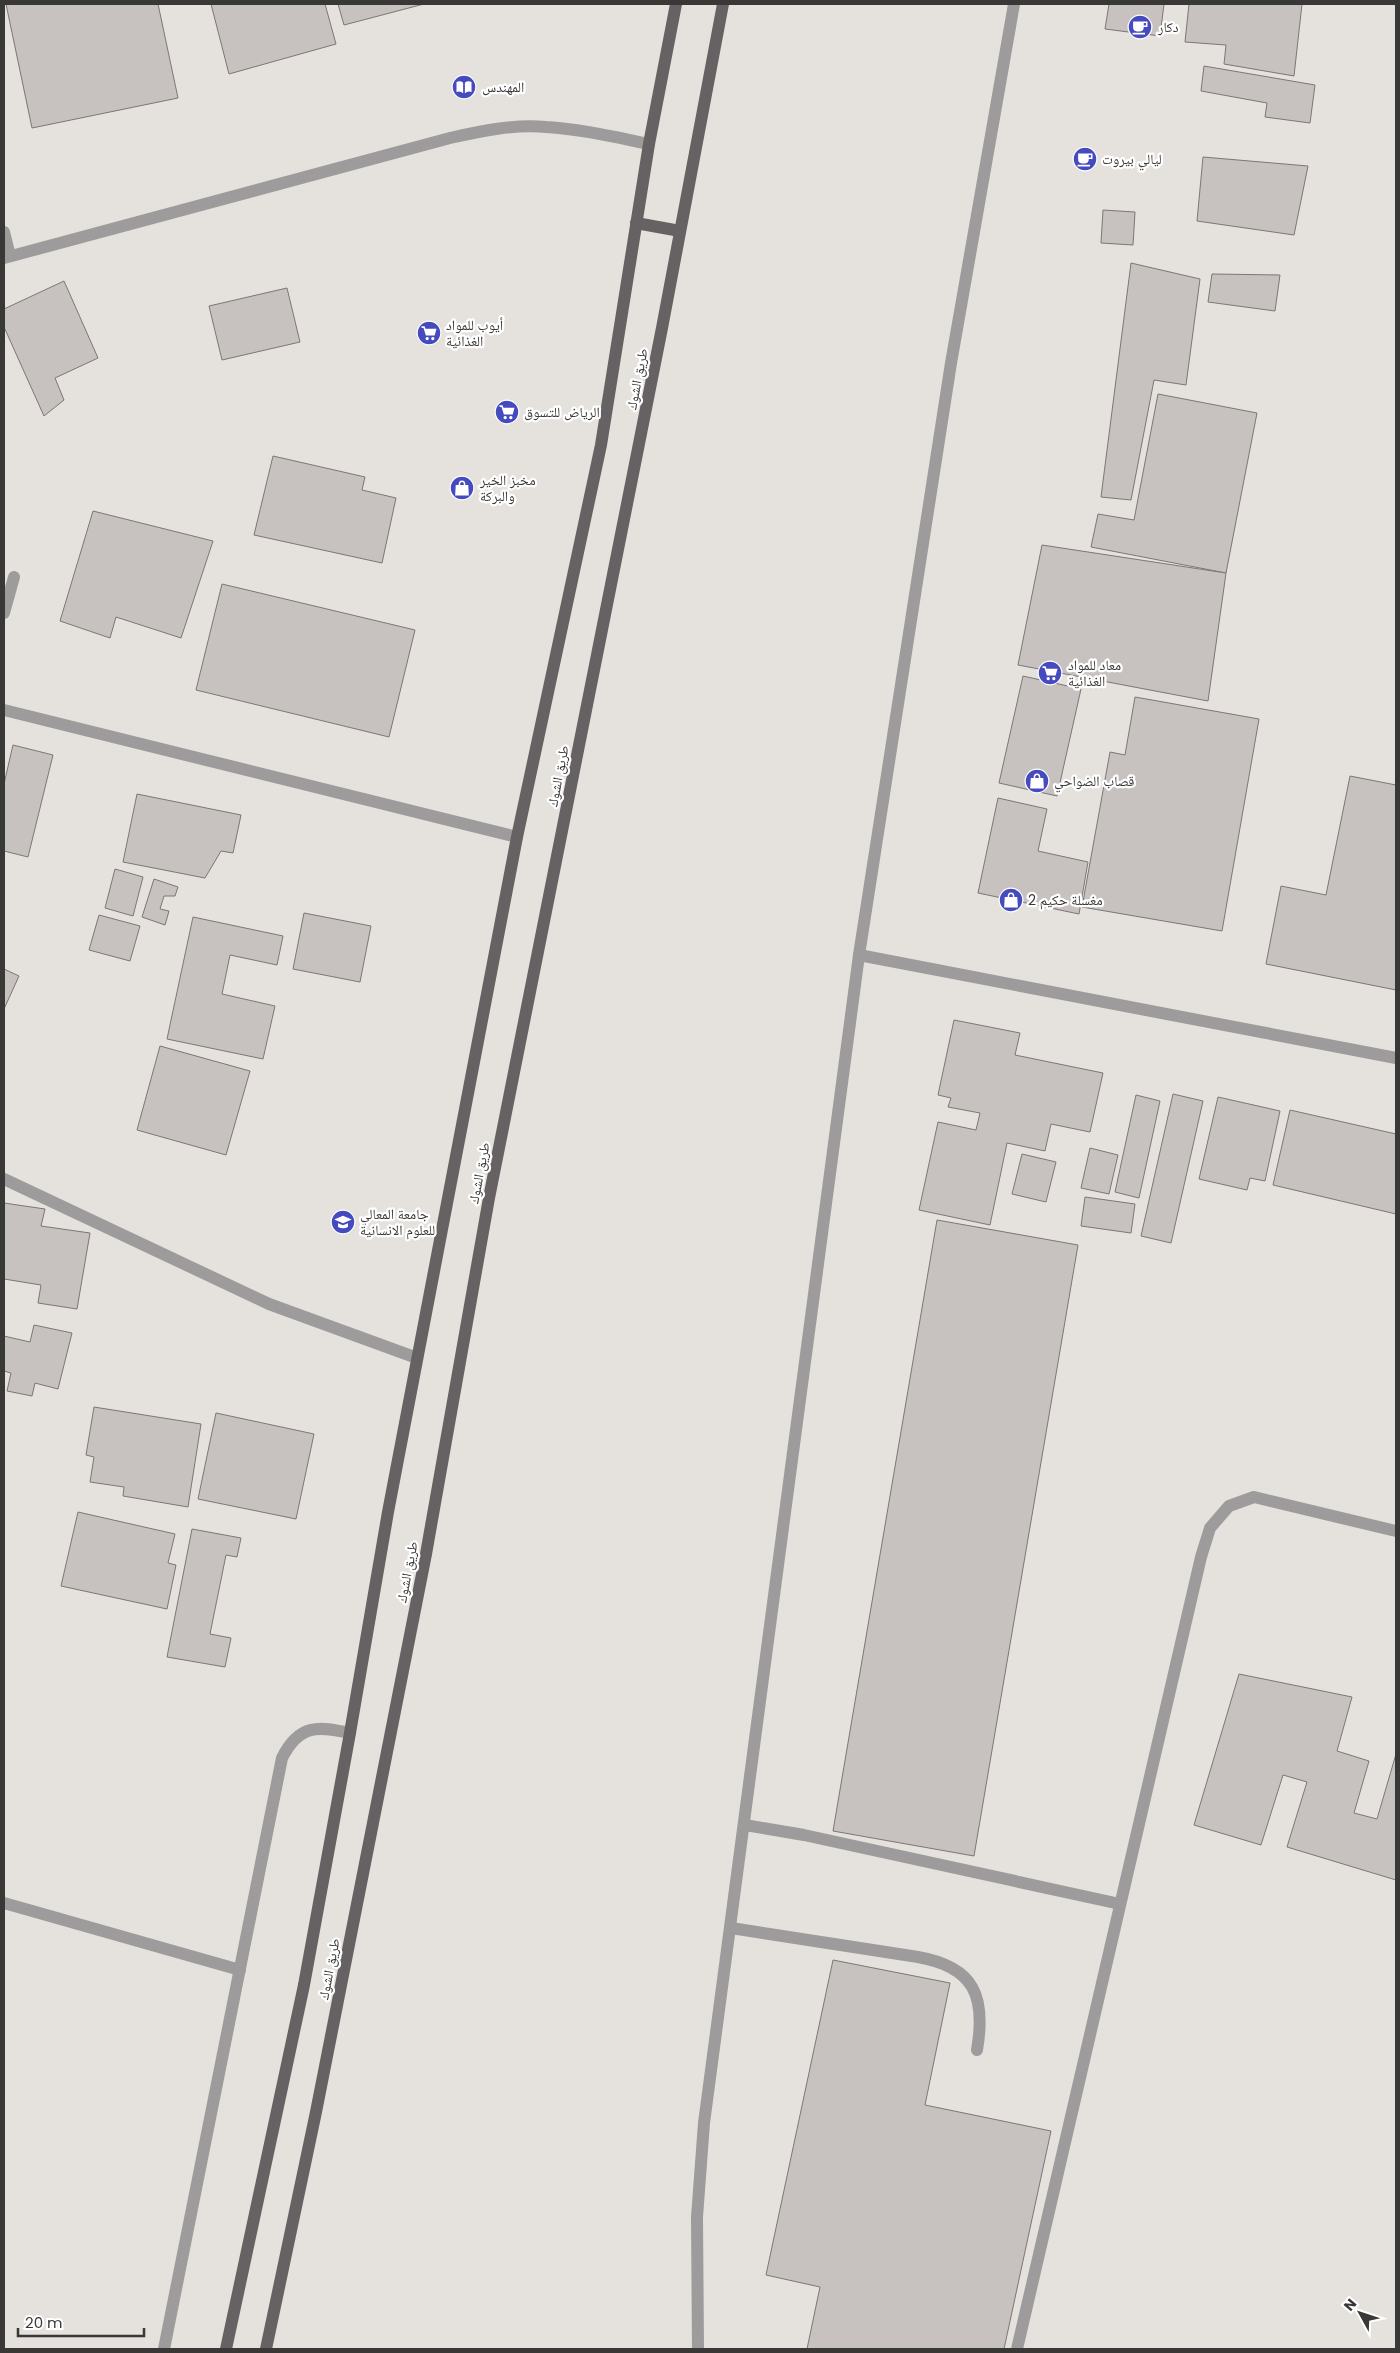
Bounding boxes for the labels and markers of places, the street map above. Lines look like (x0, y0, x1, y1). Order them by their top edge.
cafe icon: دكار (1127, 14, 1153, 40)
place label: دكار (1157, 17, 1179, 37)
library icon: المهندس (451, 74, 477, 100)
place label: المهندس (482, 77, 524, 97)
cafe icon: ليالي بيروت (1072, 146, 1098, 172)
place label: ليالي بيروت (1102, 149, 1162, 171)
place label: أيوب للمواد الغذائية (446, 315, 503, 351)
supermarket icon: أيوب للمواد الغذائية (416, 320, 442, 346)
supermarket icon: الرياض للتسوق (494, 399, 520, 425)
place label: الرياض للتسوق (524, 402, 600, 422)
place label: مخبز الخير والبركة (479, 470, 536, 506)
shop icon: مخبز الخير والبركة (449, 475, 475, 501)
place label: معاد للمواد الغذائية (1068, 655, 1121, 691)
supermarket icon: معاد للمواد الغذائية (1037, 660, 1063, 686)
shop icon: قصاب الضواحي (1024, 768, 1050, 794)
place label: قصاب الضواحي (1054, 771, 1135, 793)
shop icon: مغسلة حكيم 2 (998, 887, 1024, 913)
place label: مغسلة حكيم 2 (1028, 890, 1103, 910)
place label: جامعة المعالي للعلوم الانسانية (360, 1204, 435, 1240)
school or university icon: جامعة المعالي للعلوم الانسانية (330, 1209, 356, 1235)

